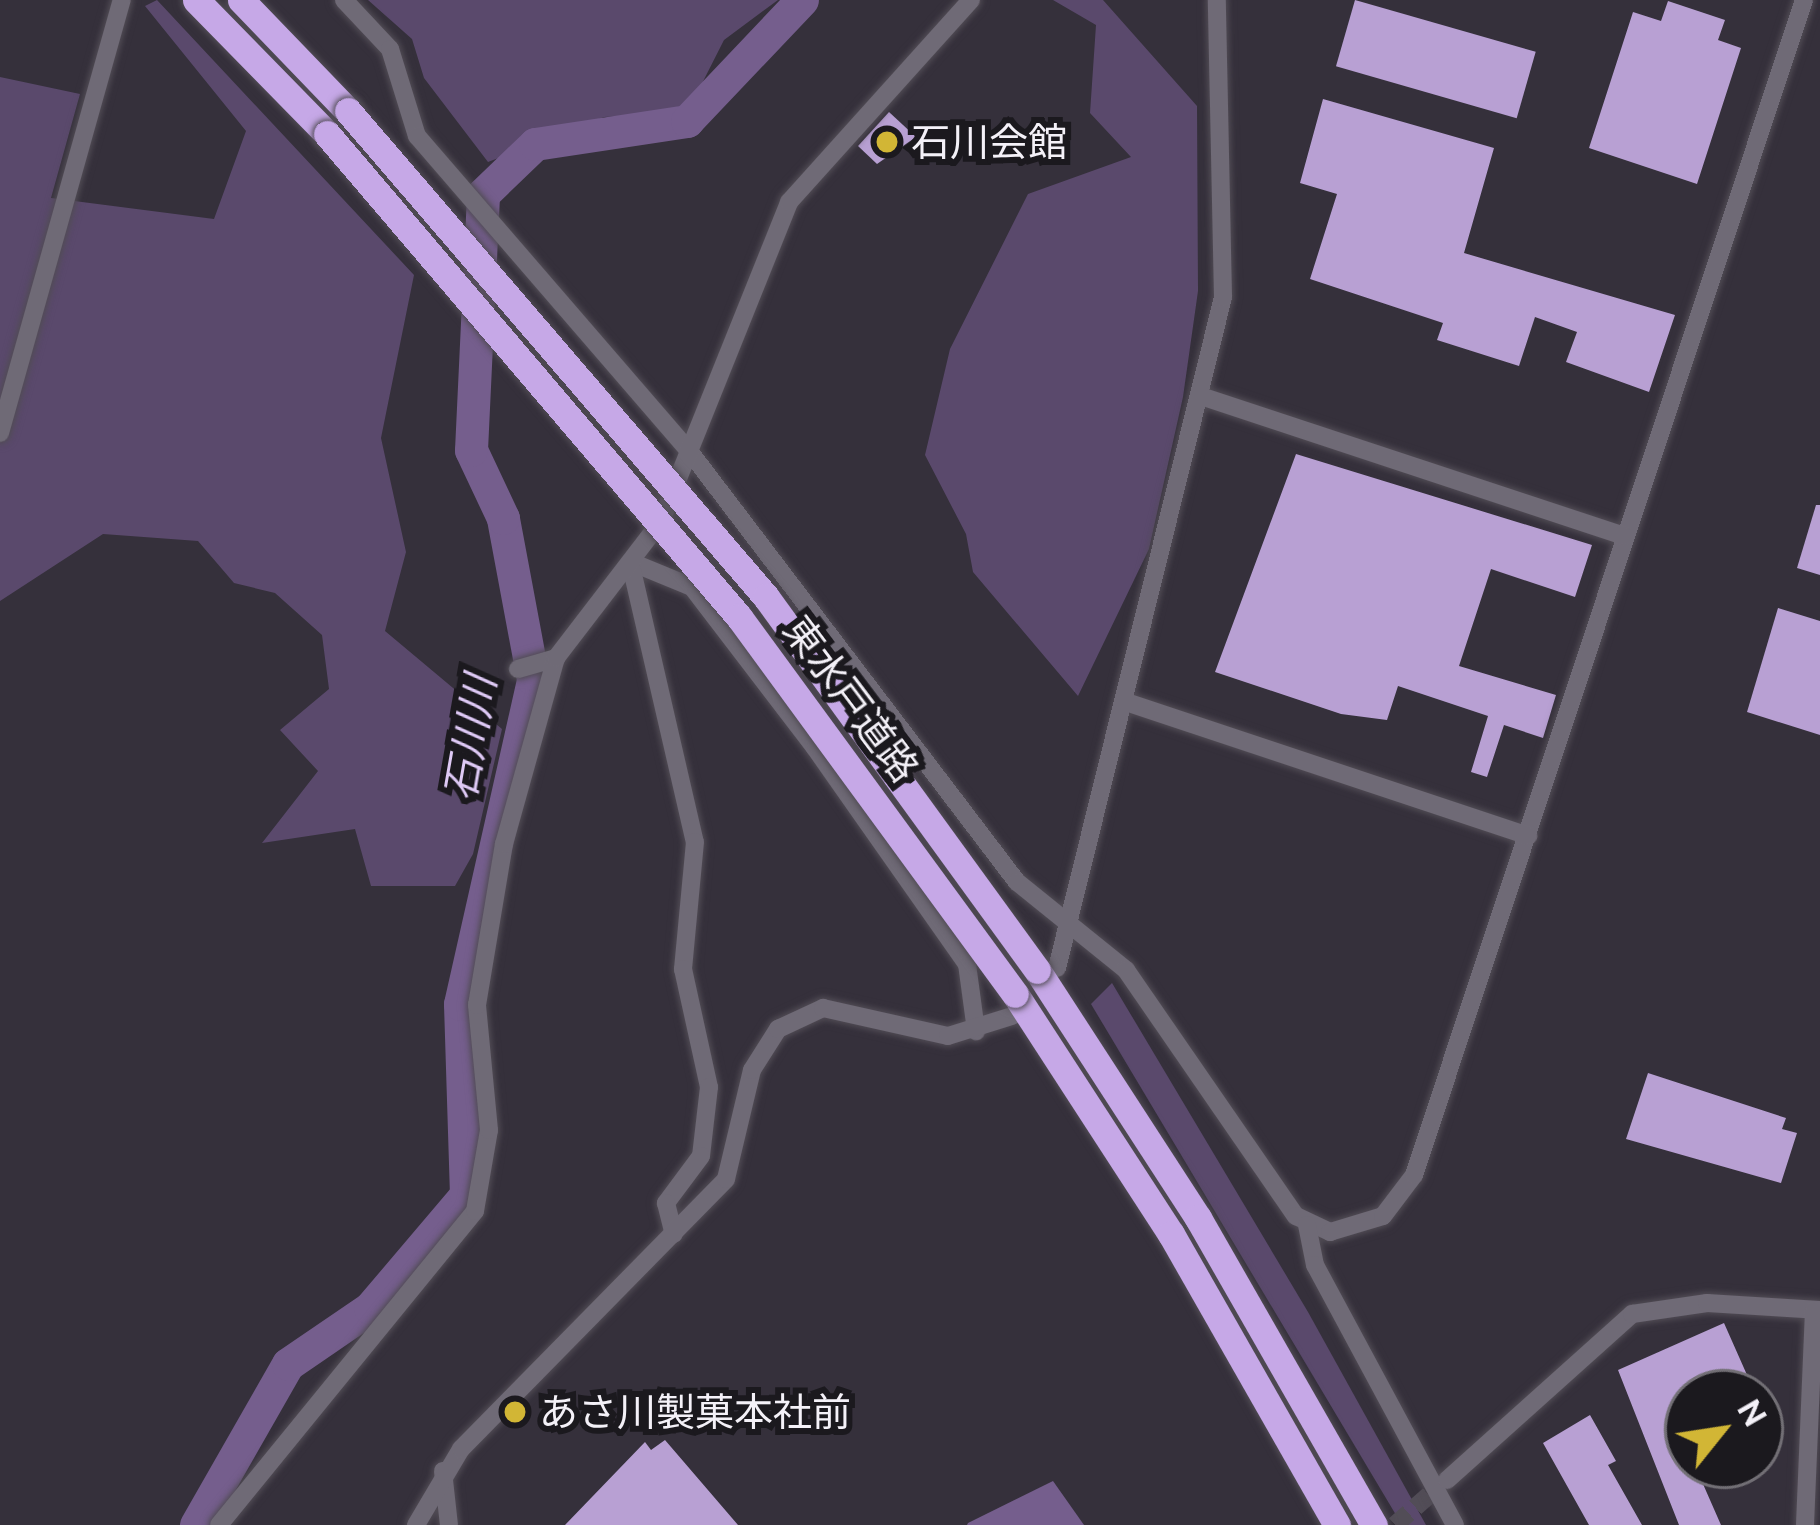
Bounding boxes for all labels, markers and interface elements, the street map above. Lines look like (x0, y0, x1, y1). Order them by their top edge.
place label: 石川会館 (911, 119, 1067, 165)
marker: 石川会館 (874, 129, 900, 155)
street label: 東水戸道路 (774, 607, 928, 791)
water label: 石川川 (434, 672, 506, 804)
north arrow (1664, 1369, 1784, 1489)
place label: あさ川製菓本社前 (539, 1389, 851, 1435)
text: N (1731, 1392, 1775, 1432)
marker: あさ川製菓本社前 (502, 1399, 528, 1425)

